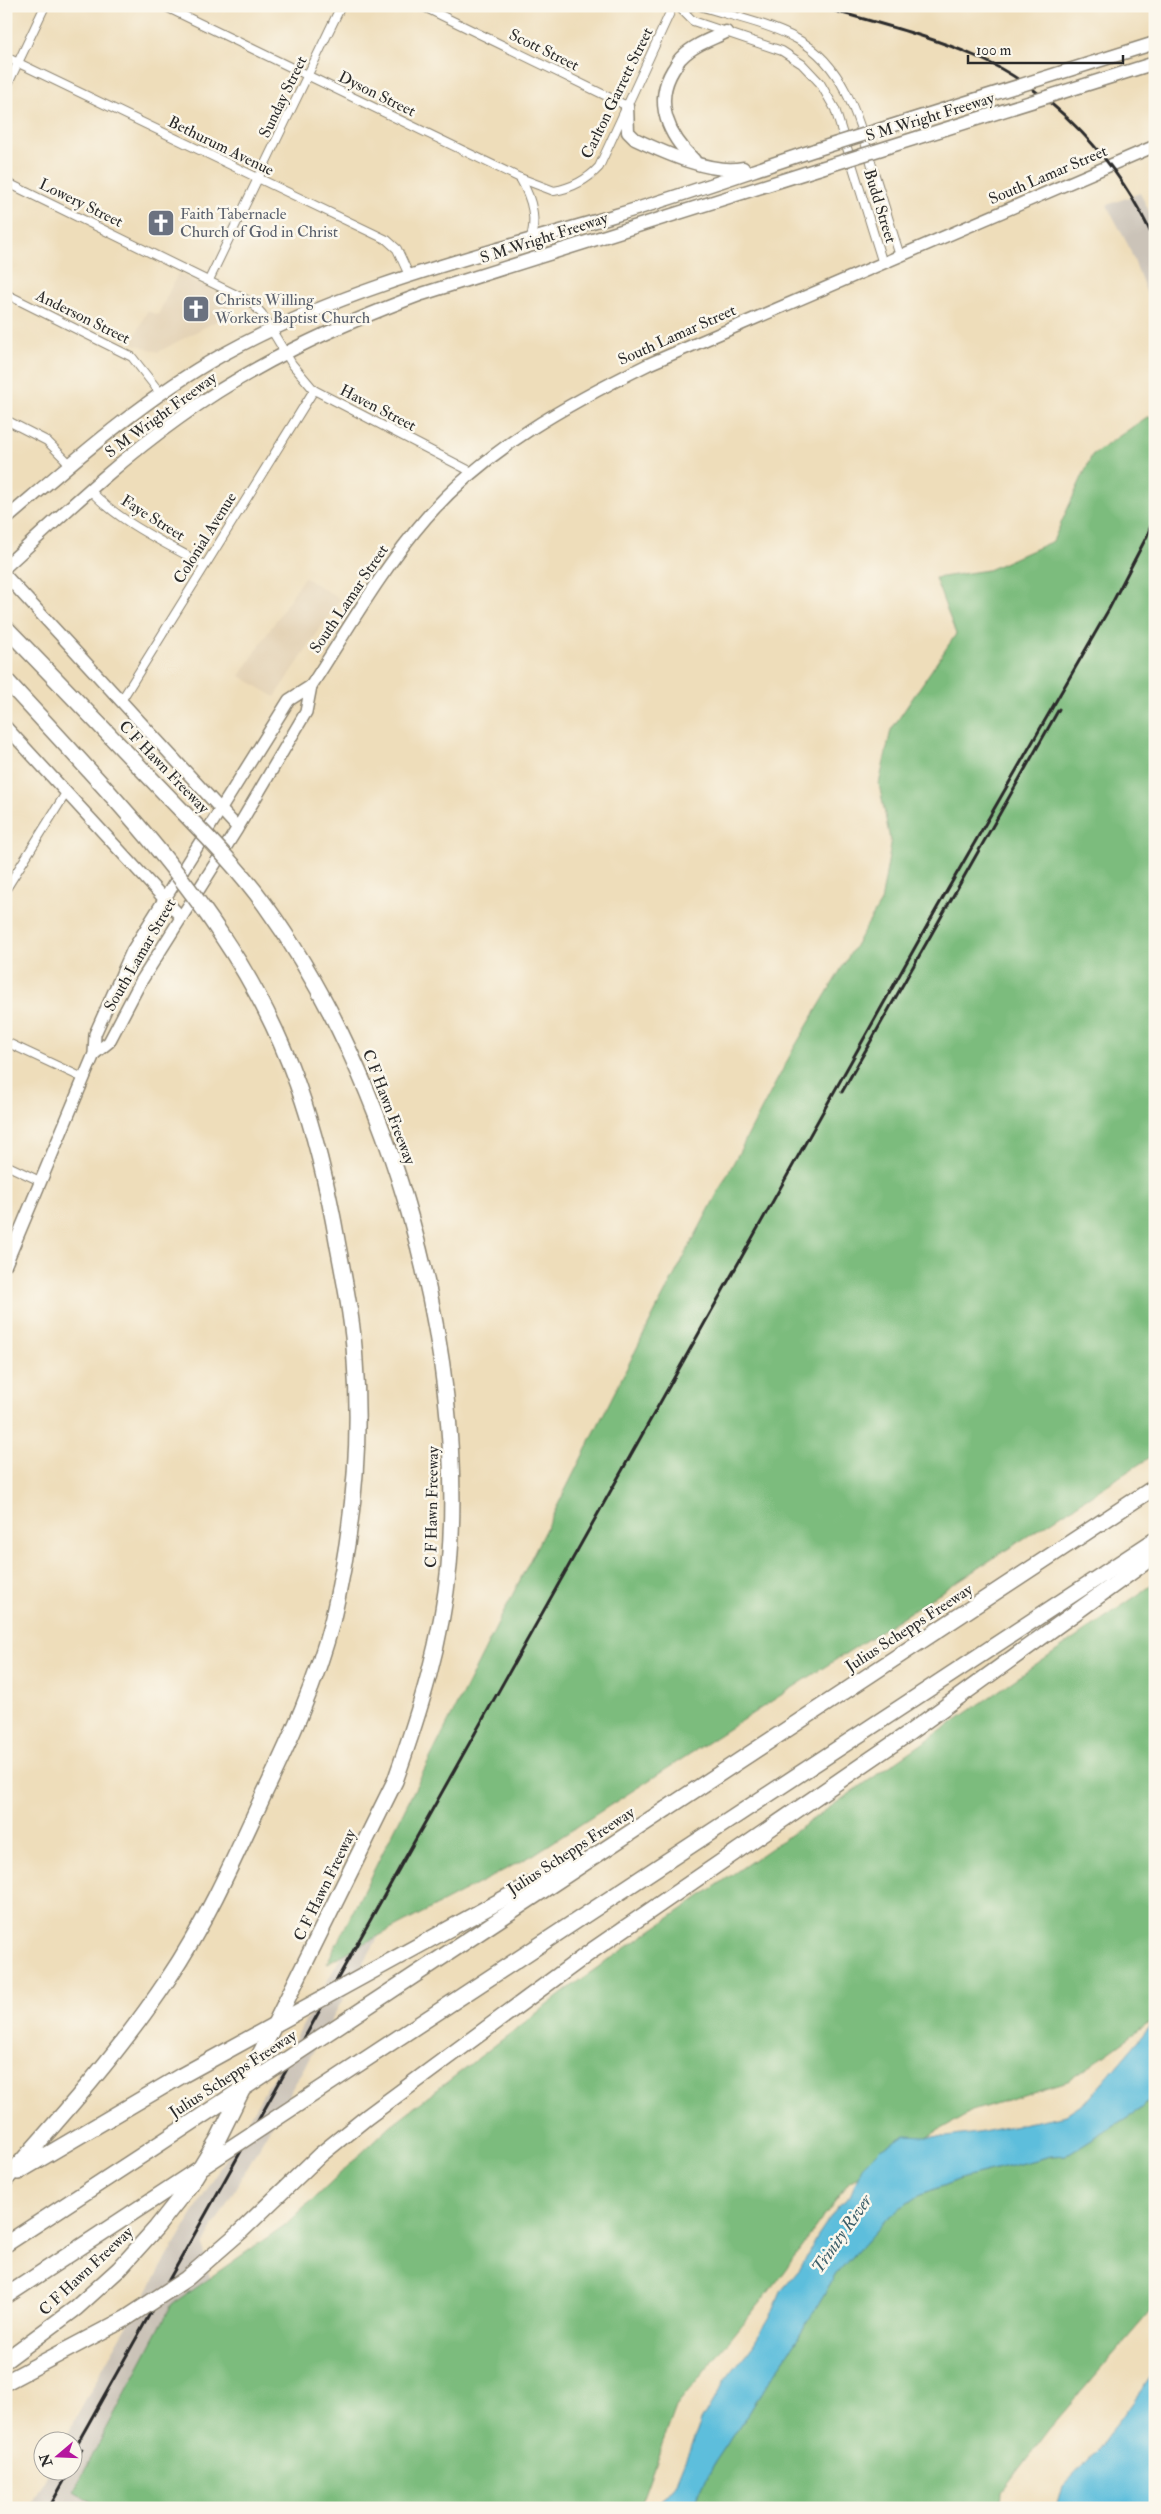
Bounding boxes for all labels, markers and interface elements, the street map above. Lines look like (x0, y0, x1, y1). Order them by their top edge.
street label: Carlton Garrett Street (577, 24, 657, 162)
street label: Scott Street (506, 25, 582, 75)
scale bar (968, 32, 1124, 64)
text: 100 m (976, 41, 1012, 60)
street label: Sunday Street (255, 53, 311, 141)
street label: Dyson Street (335, 67, 419, 121)
street label: S M Wright Freeway (863, 88, 998, 146)
street label: Bethurum Avenue (165, 112, 277, 180)
street label: South Lamar Street (986, 141, 1110, 209)
street label: Budd Street (859, 167, 901, 245)
street label: Lowery Street (36, 174, 126, 232)
place label: Faith Tabernacle Church of God in Christ (180, 204, 338, 242)
church icon: Faith Tabernacle Church of God in Christ (146, 208, 176, 238)
street label: S M Wright Freeway (478, 208, 611, 268)
street label: Anderson Street (32, 285, 133, 348)
place label: Christs Willing Workers Baptist Church (214, 290, 371, 329)
church icon: Christs Willing Workers Baptist Church (181, 294, 211, 324)
street label: South Lamar Street (615, 300, 739, 370)
street label: S M Wright Freeway (101, 367, 222, 462)
street label: Haven Street (336, 380, 420, 436)
street label: Colonial Avenue (169, 488, 241, 587)
street label: Faye Street (117, 491, 189, 545)
street label: South Lamar Street (305, 541, 393, 657)
street label: C F Hawn Freeway (115, 716, 214, 818)
street label: South Lamar Street (100, 895, 180, 1015)
street label: C F Hawn Freeway (358, 1047, 420, 1168)
street label: C F Hawn Freeway (421, 1445, 443, 1568)
street label: Julius Schepps Freeway (841, 1579, 978, 1678)
street label: Julius Schepps Freeway (503, 1802, 640, 1901)
street label: C F Hawn Freeway (289, 1825, 361, 1944)
street label: Julius Schepps Freeway (165, 2025, 302, 2124)
water label: Trinity River (807, 2189, 878, 2278)
street label: C F Hawn Freeway (35, 2222, 138, 2320)
north arrow (32, 2432, 82, 2482)
text: N (36, 2451, 57, 2470)

